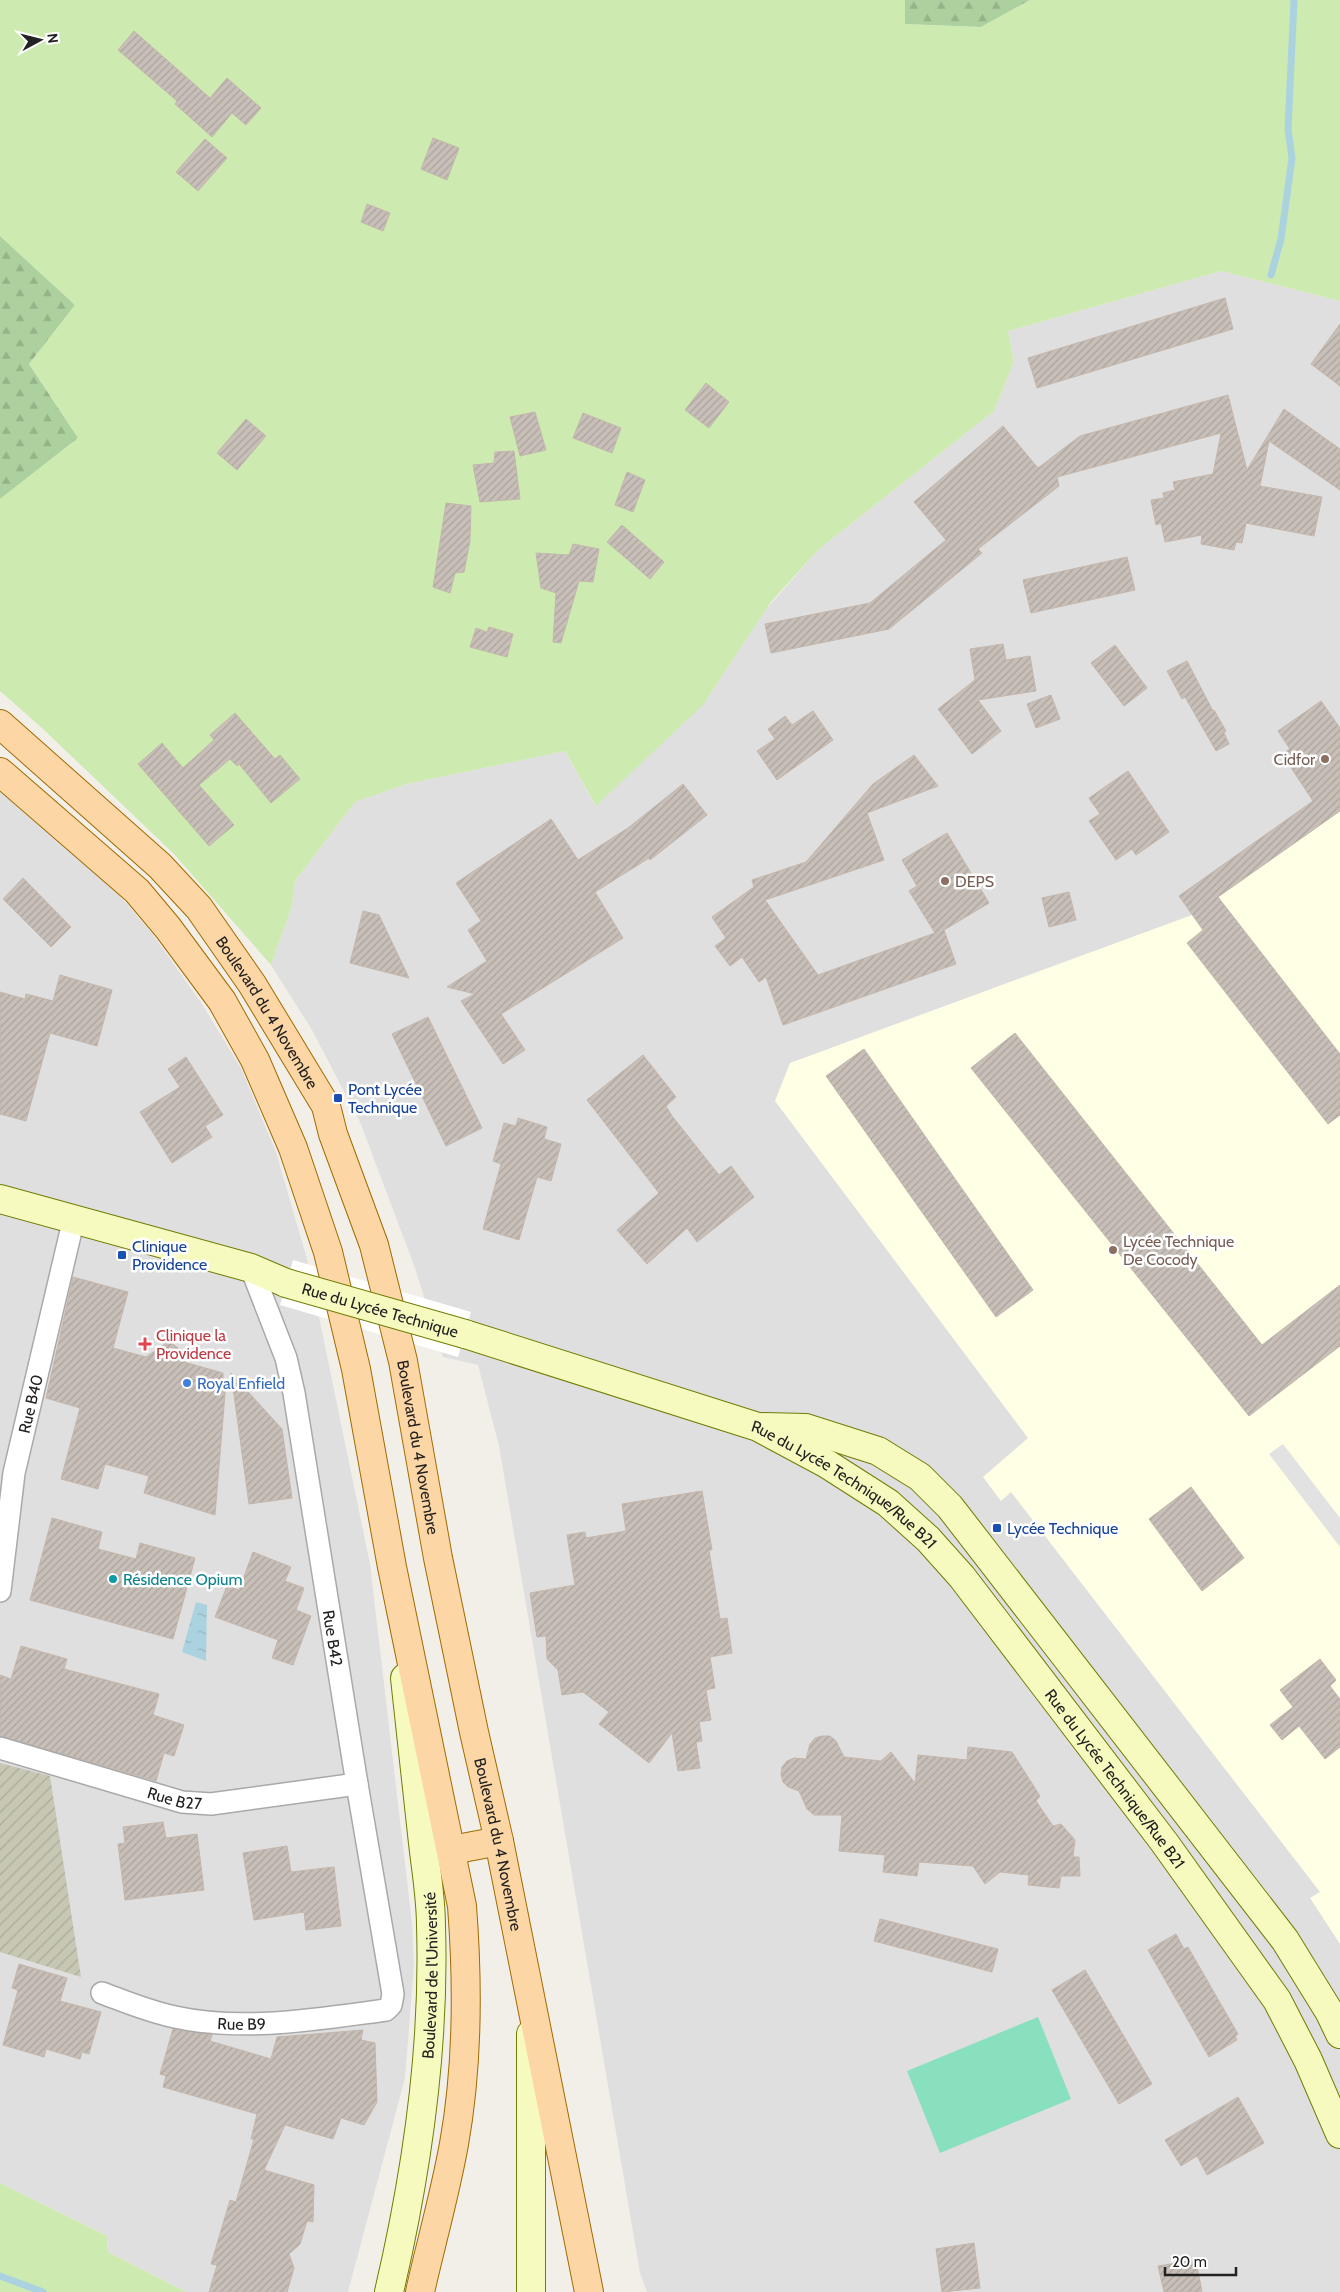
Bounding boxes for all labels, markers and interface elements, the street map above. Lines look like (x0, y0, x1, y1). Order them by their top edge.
north arrow (15, 15, 65, 65)
text: N (43, 32, 62, 44)
place label: Cidfor (1273, 750, 1316, 769)
marker: Cidfor (1319, 753, 1331, 765)
place label: DEPS (955, 872, 994, 891)
marker: DEPS (939, 875, 951, 887)
street label: Boulevard du 4 Novembre (212, 933, 322, 1092)
place label: Pont Lycée Technique (348, 1080, 422, 1117)
marker: Pont Lycée Technique (332, 1092, 344, 1104)
place label: Lycée Technique De Cocody (1123, 1232, 1234, 1269)
place label: Clinique Providence (132, 1237, 207, 1274)
marker: Lycée Technique De Cocody (1107, 1244, 1119, 1256)
marker: Clinique Providence (116, 1249, 128, 1261)
street label: Rue du Lycée Technique (300, 1279, 461, 1342)
place label: Clinique la Providence (156, 1326, 231, 1363)
marker: Clinique la Providence (138, 1337, 152, 1351)
street label: Boulevard du 4 Novembre (393, 1359, 443, 1536)
street label: Rue B40 (15, 1373, 47, 1435)
place label: Royal Enfield (197, 1374, 285, 1393)
marker: Royal Enfield (181, 1377, 193, 1389)
street label: Rue du Lycée Technique/Rue B21 (749, 1417, 941, 1552)
place label: Lycée Technique (1007, 1519, 1118, 1538)
marker: Lycée Technique (991, 1522, 1003, 1534)
place label: Résidence Opium (123, 1570, 242, 1589)
marker: Résidence Opium (107, 1573, 119, 1585)
street label: Rue B42 (319, 1609, 346, 1668)
street label: Rue du Lycée Technique/Rue B21 (1041, 1685, 1189, 1872)
street label: Boulevard du 4 Novembre (470, 1756, 526, 1933)
street label: Rue B27 (145, 1783, 203, 1813)
street label: Boulevard de l'Université (418, 1891, 442, 2060)
street label: Rue B9 (217, 2014, 266, 2034)
scale bar (1165, 2244, 1236, 2276)
text: 20 m (1172, 2253, 1207, 2271)

